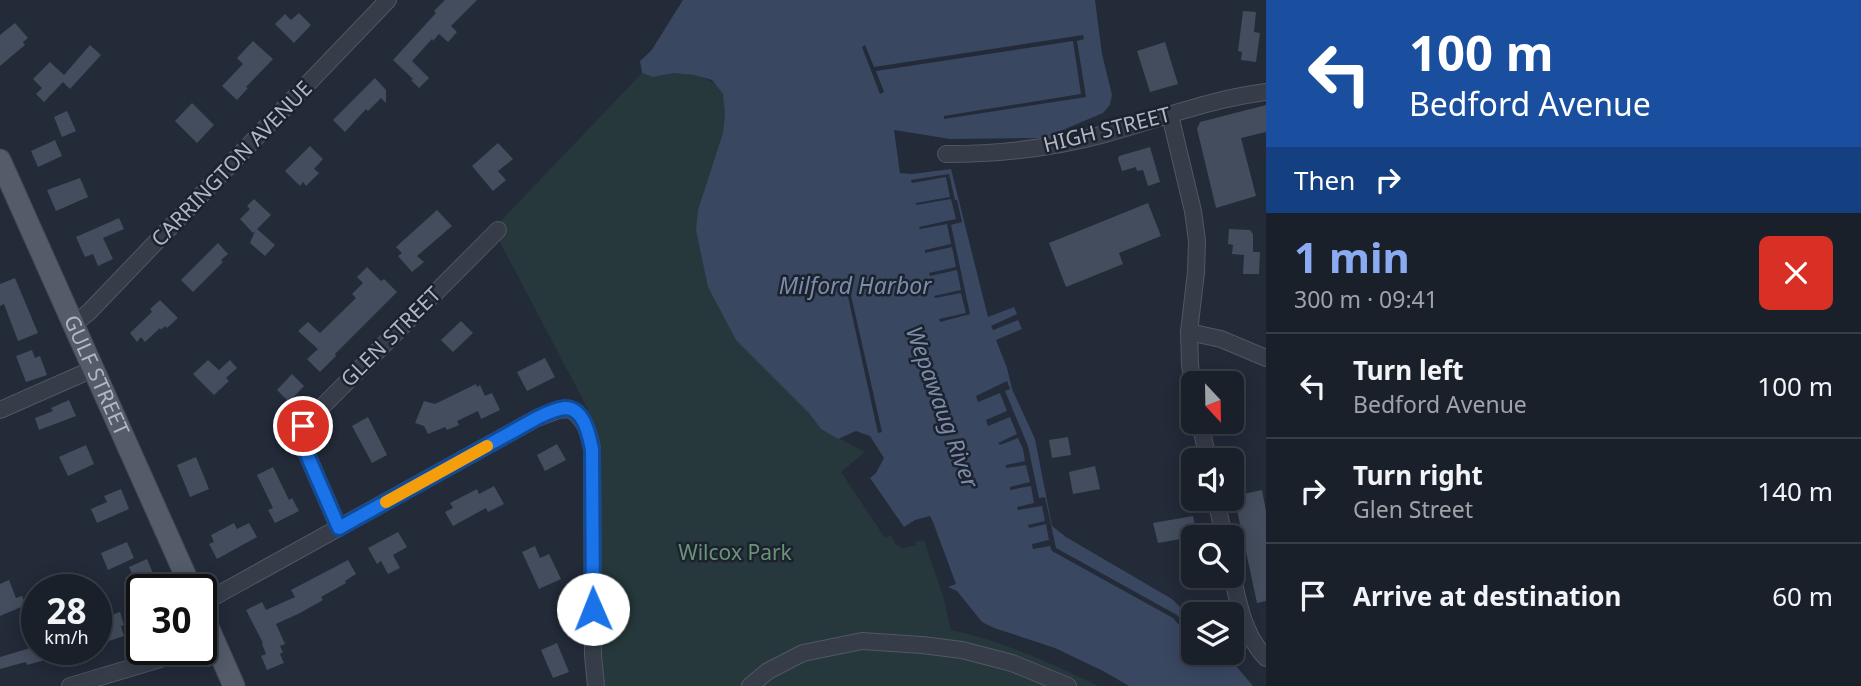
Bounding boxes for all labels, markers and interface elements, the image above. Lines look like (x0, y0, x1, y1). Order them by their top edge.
text: 100 m (1409, 19, 1554, 85)
icon: left (1294, 28, 1385, 119)
street label: CARRINGTON AVENUE (145, 74, 318, 252)
text: Bedford Avenue (1409, 82, 1651, 125)
street label: HIGH STREET (1040, 100, 1174, 158)
icon: right (1369, 161, 1407, 199)
text: Then (1294, 162, 1355, 198)
text: 1 min (1294, 228, 1410, 285)
button: close (1759, 236, 1833, 310)
water label: Milford Harbor (779, 269, 932, 301)
street label: GLEN STREET (334, 280, 447, 392)
text: 300 m · 09:41 (1294, 283, 1438, 315)
street label: GULF STREET (58, 310, 136, 440)
water label: Wepawaug River (899, 321, 987, 493)
text: Turn left (1353, 352, 1464, 388)
icon: left (1294, 367, 1332, 405)
text: 100 m (1757, 368, 1833, 404)
north arrow (1181, 371, 1244, 434)
map controls (1181, 371, 1244, 665)
text: Bedford Avenue (1353, 388, 1527, 420)
pin (273, 396, 333, 456)
icon: arrive (284, 407, 322, 445)
button: sound (1181, 448, 1244, 511)
text: Turn right (1353, 457, 1483, 493)
icon: right (1294, 472, 1332, 510)
text: 140 m (1757, 473, 1833, 509)
text: Glen Street (1353, 493, 1473, 525)
button: search (1181, 525, 1244, 588)
park label: Wilcox Park (678, 538, 793, 566)
position arrow (556, 572, 630, 646)
speed limit sign: 30 (126, 574, 217, 665)
icon: arrive (1294, 577, 1332, 615)
text: Arrive at destination (1353, 578, 1622, 614)
text: 60 m (1772, 578, 1833, 614)
text: 28 (46, 587, 87, 634)
button: layers (1181, 602, 1244, 665)
text: km/h (44, 625, 89, 649)

